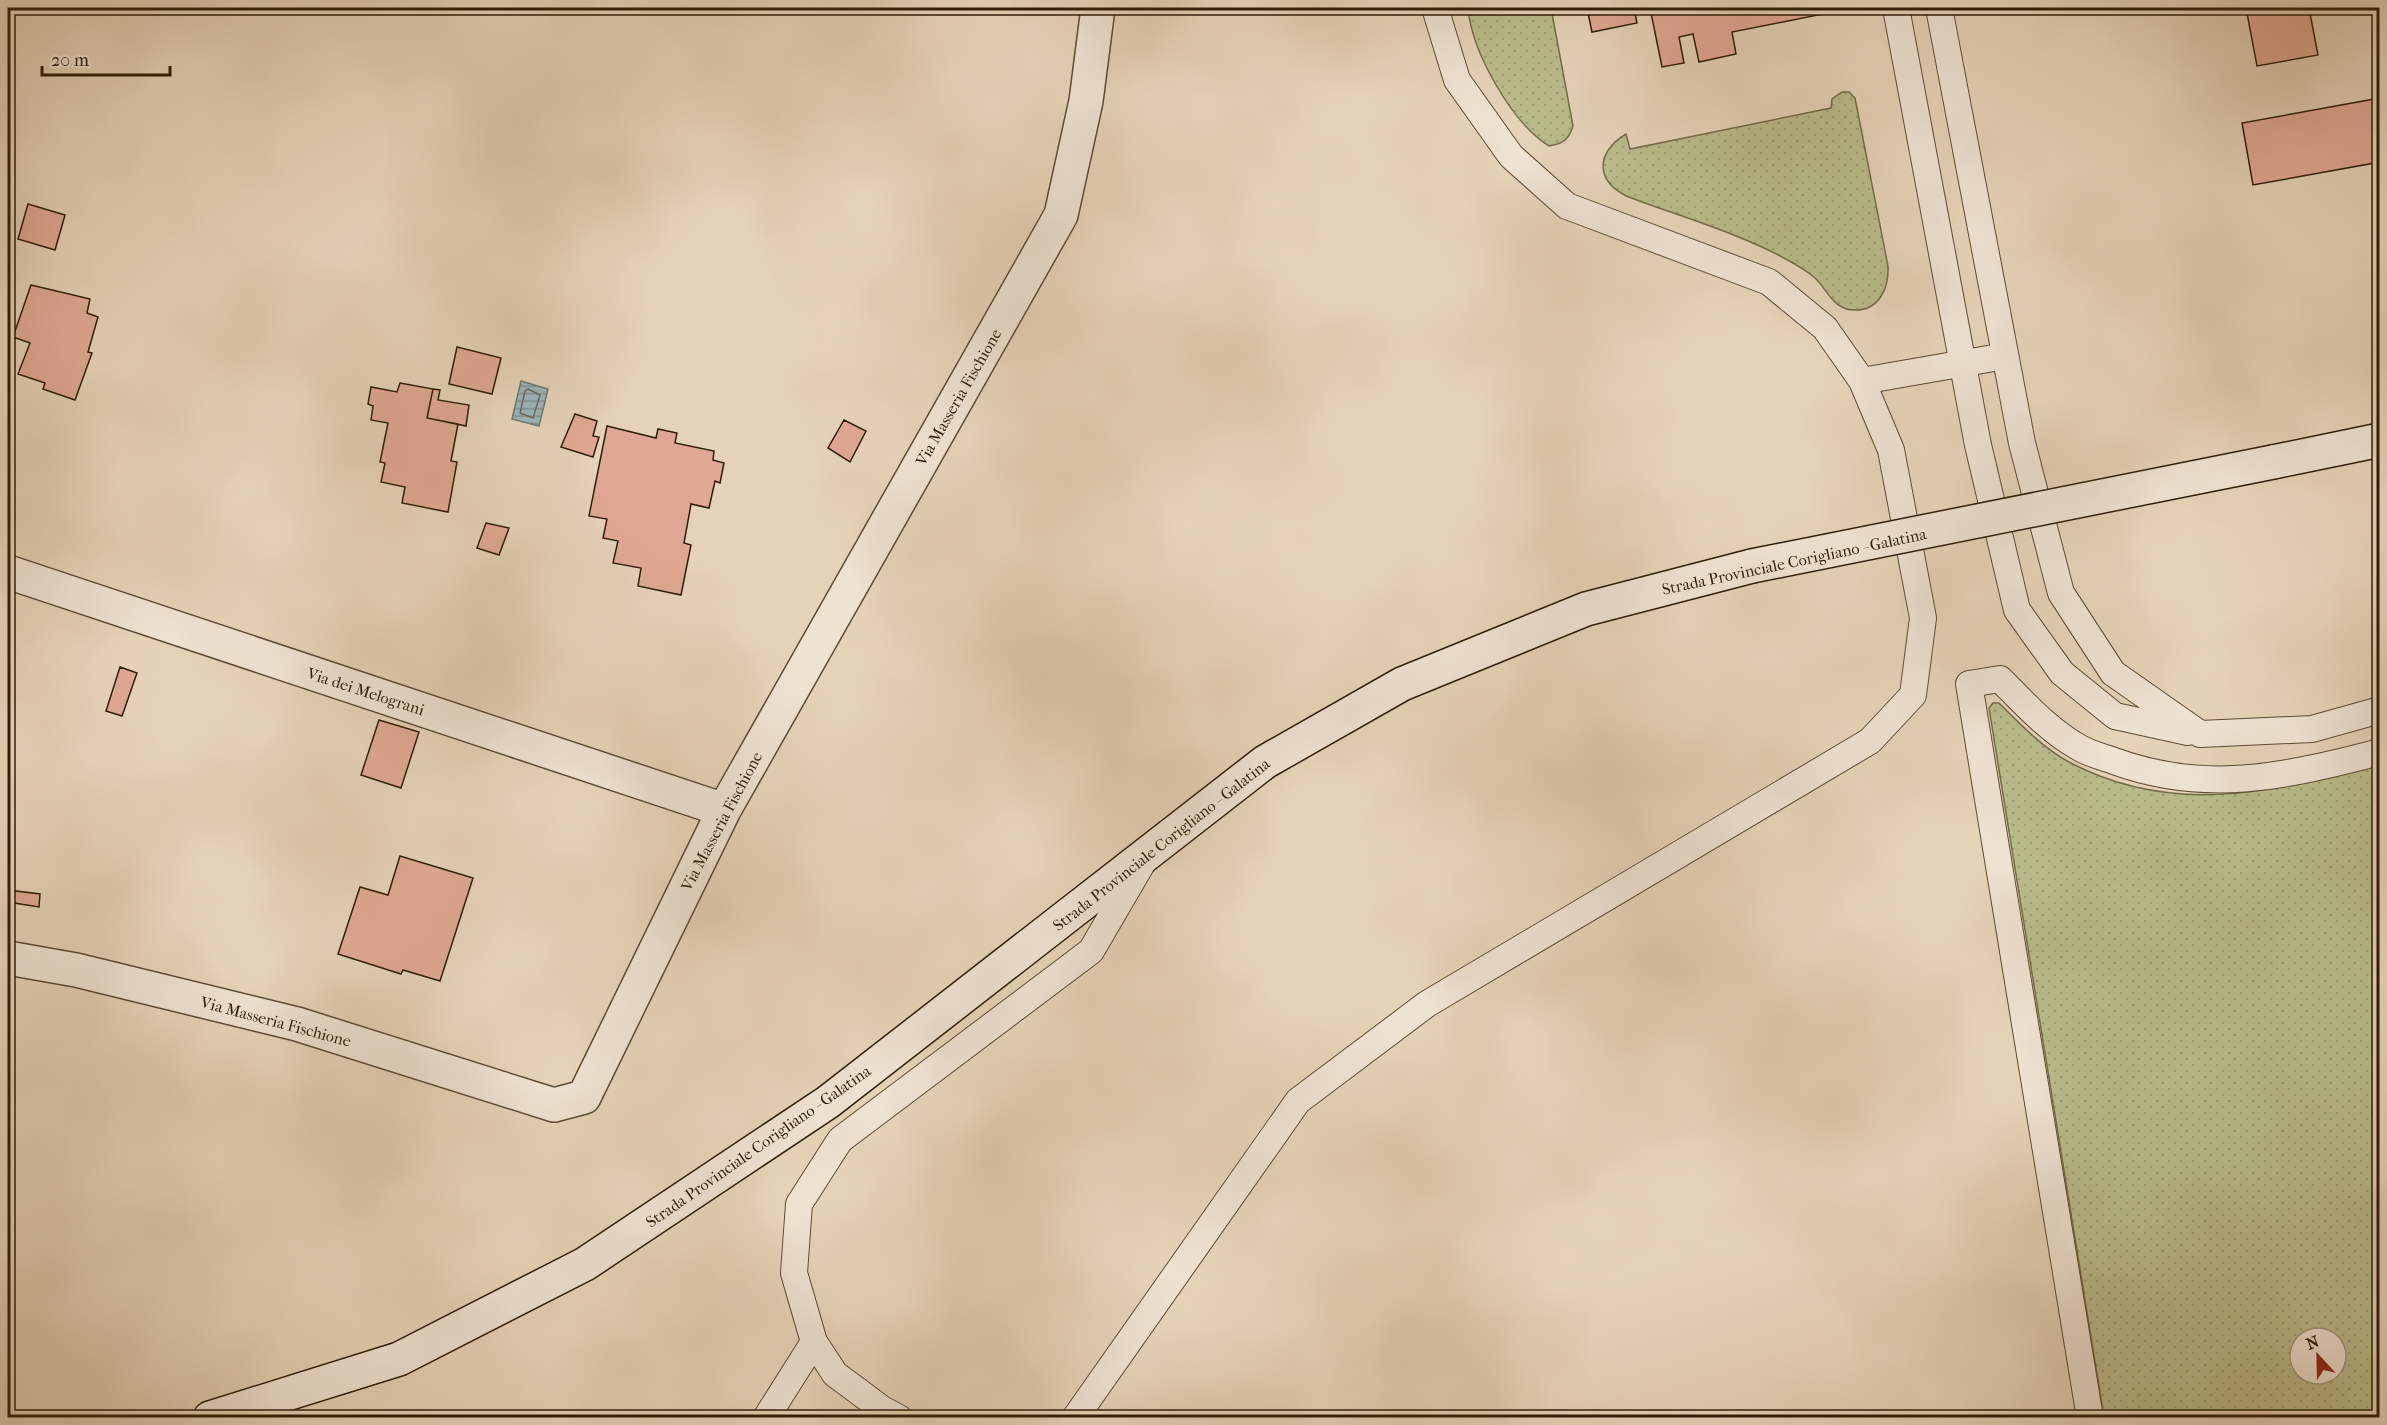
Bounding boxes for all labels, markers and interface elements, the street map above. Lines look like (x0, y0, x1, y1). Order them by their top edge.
scale bar (42, 39, 170, 77)
text: 20 m (51, 50, 89, 71)
street label: Via Masseria Fischione (911, 325, 1005, 470)
street label: Strada Provinciale Corigliano - Galatina (1660, 524, 1929, 599)
street label: Via dei Melograni (304, 663, 427, 719)
street label: Via Masseria Fischione (676, 748, 766, 895)
street label: Strada Provinciale Corigliano - Galatina (1049, 753, 1274, 935)
street label: Via Masseria Fischione (198, 992, 353, 1051)
street label: Strada Provinciale Corigliano - Galatina (642, 1061, 875, 1232)
north arrow (2288, 1326, 2348, 1386)
text: N (2303, 1331, 2323, 1354)

